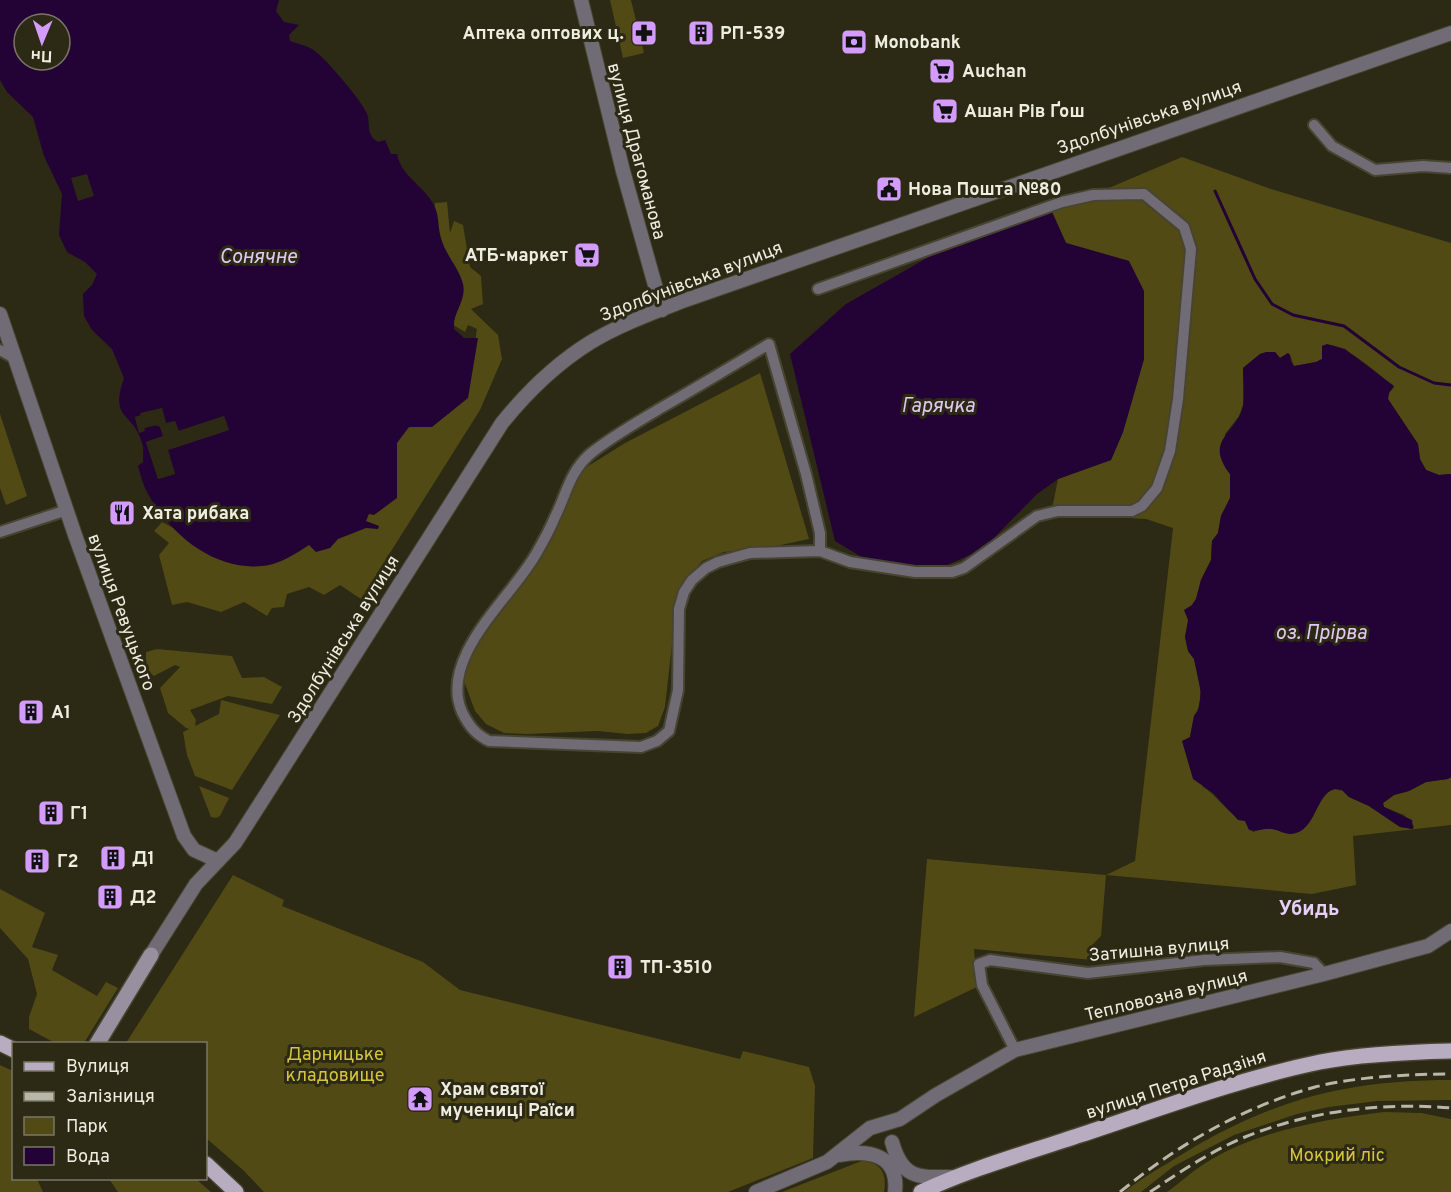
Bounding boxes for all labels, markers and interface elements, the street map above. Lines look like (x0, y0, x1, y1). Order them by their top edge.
north arrow (12, 12, 72, 72)
pharmacy icon: Аптека оптових ц. (629, 18, 659, 48)
building icon: РП-539 (686, 18, 716, 48)
place label: Аптека оптових ц. (463, 23, 624, 46)
place label: РП-539 (720, 23, 785, 46)
bank icon: Monobank (839, 27, 869, 57)
place label: Monobank (874, 32, 961, 55)
text: Пн (30, 45, 53, 65)
supermarket icon: Auchan (927, 56, 957, 86)
street label: вулиця Драгоманова (601, 61, 670, 242)
place label: Auchan (962, 61, 1027, 84)
street label: Здолбунівська вулиця (1054, 76, 1245, 161)
supermarket icon: Ашан Рів Ґош (930, 96, 960, 126)
place label: Ашан Рів Ґош (964, 100, 1085, 124)
public building icon: Нова Пошта №80 (874, 174, 904, 204)
place label: Нова Пошта №80 (908, 179, 1061, 202)
street label: Здолбунівська вулиця (597, 237, 786, 328)
supermarket icon: АТБ-маркет (572, 240, 602, 270)
water label: Сонячне (219, 245, 297, 271)
place label: АТБ-маркет (465, 245, 568, 268)
water label: Гарячка (901, 394, 975, 420)
restaurant icon: Хата рибака (107, 498, 137, 528)
place label: Хата рибака (142, 503, 249, 526)
street label: вулиця Ревуцького (81, 531, 160, 694)
street label: Здолбунівська вулиця (283, 551, 405, 728)
water label: оз. Прірва (1275, 621, 1367, 647)
building icon: А1 (16, 697, 46, 727)
place label: А1 (51, 702, 71, 725)
building icon: Г1 (36, 798, 66, 828)
place label: Г1 (70, 803, 88, 826)
building icon: Д1 (98, 843, 128, 873)
building icon: Г2 (22, 846, 52, 876)
place label: Д1 (132, 848, 155, 871)
place label: Г2 (57, 851, 78, 874)
building icon: Д2 (95, 882, 125, 912)
place label: Д2 (130, 887, 156, 910)
district label: Убидь (1279, 897, 1339, 923)
street label: Затишна вулиця (1088, 933, 1230, 968)
building icon: ТП-3510 (605, 952, 635, 982)
place label: ТП-3510 (640, 957, 713, 980)
street label: Тепловозна вулиця (1083, 965, 1250, 1028)
legend (12, 1042, 207, 1180)
park label: Дарницьке кладовище (285, 1044, 385, 1088)
street label: вулиця Петра Радзіня (1083, 1045, 1270, 1125)
text: Вулиця (66, 1056, 129, 1079)
place label: Храм святої мучениці Раїси (440, 1079, 575, 1123)
temple icon: Храм святої мучениці Раїси (405, 1084, 435, 1114)
text: Залізниця (66, 1086, 155, 1109)
text: Парк (66, 1116, 108, 1139)
park label: Мокрий ліс (1289, 1145, 1385, 1168)
text: Вода (66, 1146, 110, 1169)

